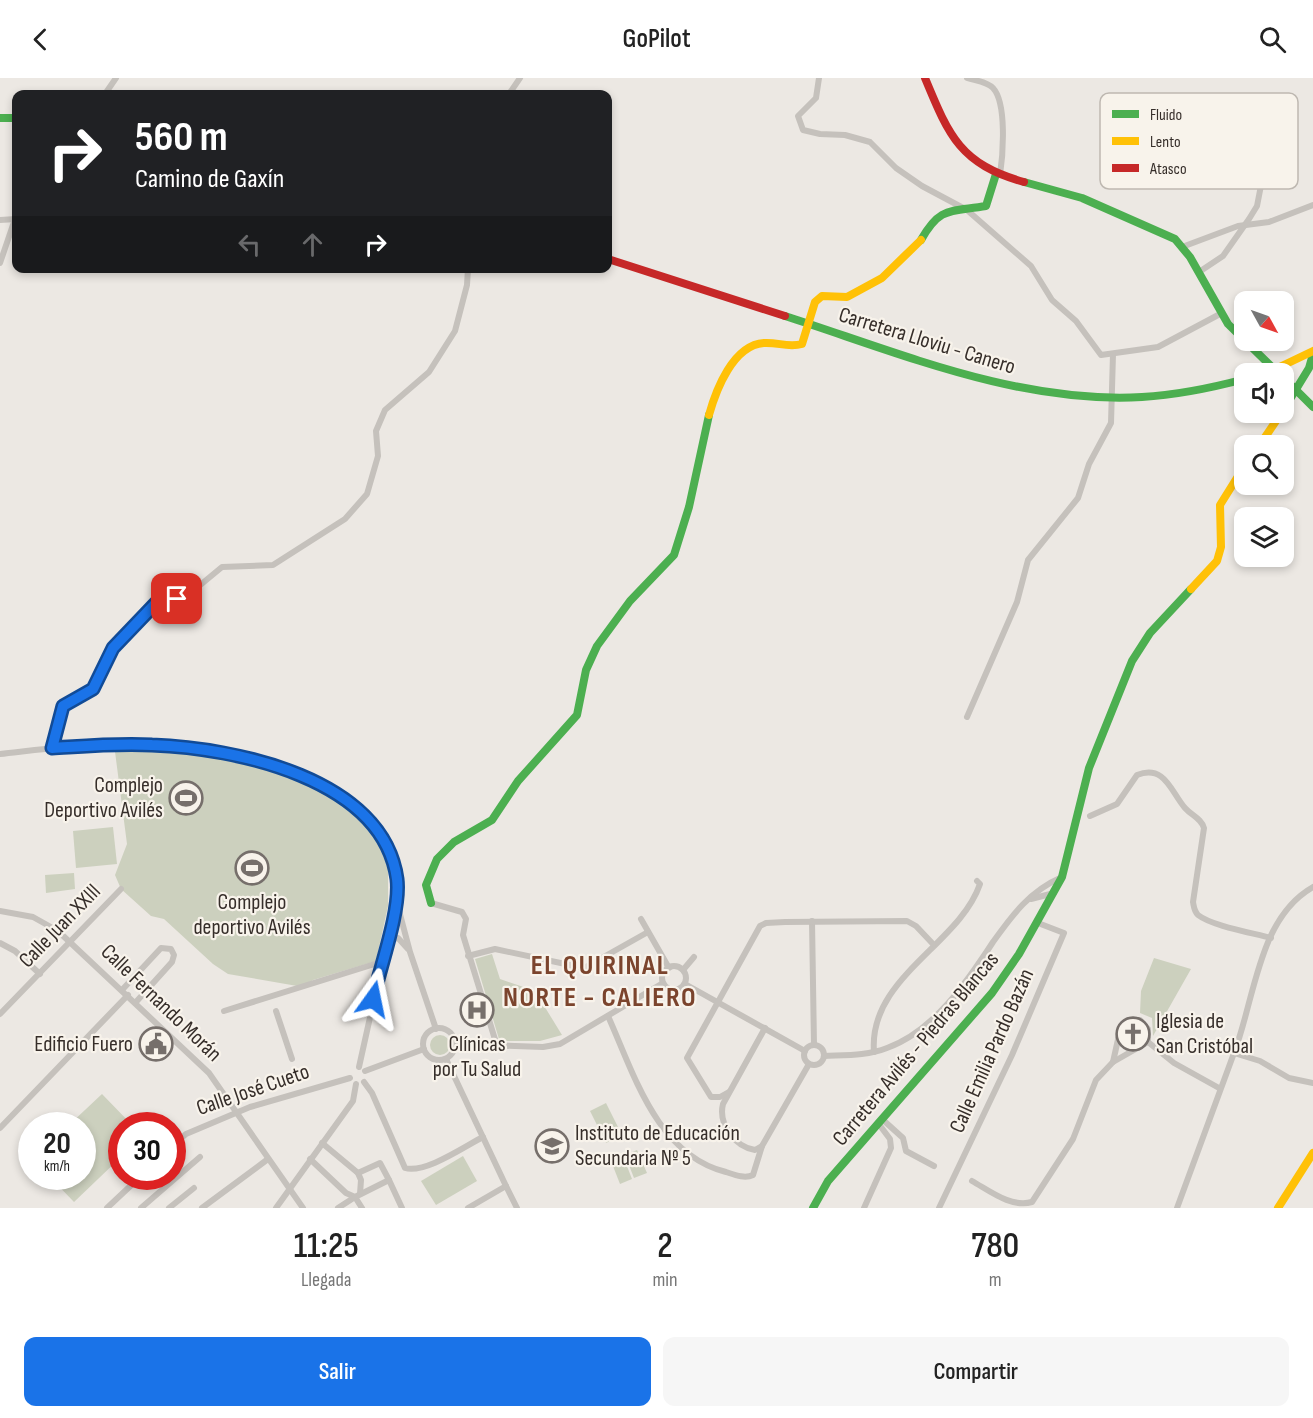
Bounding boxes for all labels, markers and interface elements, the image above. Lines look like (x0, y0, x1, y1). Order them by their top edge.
icon: back (24, 23, 57, 56)
text: GoPilot (622, 23, 691, 55)
icon: search (1256, 23, 1289, 56)
legend (1100, 93, 1298, 189)
text: Fluido (1150, 106, 1182, 125)
text: 560 m (135, 112, 228, 163)
icon: right (36, 114, 114, 192)
text: Lento (1150, 133, 1181, 152)
text: Atasco (1149, 160, 1187, 179)
text: Camino de Gaxín (135, 163, 284, 195)
icon: left (233, 228, 266, 261)
icon: ahead (296, 228, 329, 261)
icon: right (359, 228, 392, 261)
north arrow (1234, 291, 1294, 351)
map controls (1234, 291, 1294, 567)
street label: Carretera Lloviu - Canero (835, 301, 1019, 381)
button: sound (1234, 363, 1294, 423)
button: search (1234, 435, 1294, 495)
button: layers (1234, 507, 1294, 567)
pin (151, 573, 202, 624)
icon: arrive (160, 582, 193, 615)
place label: Complejo Deportivo Avilés (44, 772, 163, 824)
sports icon: Complejo Deportivo Avilés (168, 780, 204, 816)
sports icon: Complejo deportivo Avilés (234, 850, 270, 886)
street label: Calle Juan XXIII (13, 878, 107, 974)
place label: Complejo deportivo Avilés (193, 889, 311, 941)
street label: Calle Fernando Morán (95, 939, 227, 1067)
street label: Carretera Avilés - Piedras Blancas (827, 947, 1005, 1151)
district label: EL QUIRINAL NORTE - CALIERO (503, 949, 697, 1014)
street label: Calle Emilia Pardo Bazán (944, 965, 1040, 1137)
position arrow (341, 967, 405, 1031)
hospital icon: Clínicas por Tu Salud (459, 992, 495, 1028)
place label: Iglesia de San Cristóbal (1156, 1008, 1253, 1060)
church icon: Iglesia de San Cristóbal (1115, 1016, 1151, 1052)
public building icon: Edificio Fuero (138, 1026, 174, 1062)
place label: Edificio Fuero (34, 1031, 133, 1058)
place label: Clínicas por Tu Salud (433, 1031, 521, 1083)
street label: Calle José Cueto (193, 1058, 313, 1122)
speed limit sign: 30 (108, 1112, 186, 1190)
place label: Instituto de Educación Secundaria Nº 5 (575, 1120, 740, 1172)
text: 20 (43, 1126, 71, 1162)
school or university icon: Instituto de Educación Secundaria Nº 5 (534, 1128, 570, 1164)
text: km/h (44, 1157, 70, 1176)
text: 11:25 (294, 1225, 359, 1268)
text: 2 (657, 1225, 673, 1268)
text: 780 (971, 1225, 1019, 1268)
text: Llegada (301, 1268, 352, 1292)
text: min (652, 1268, 678, 1292)
text: m (989, 1268, 1002, 1292)
button: Salir (24, 1337, 651, 1406)
button: Compartir (663, 1337, 1289, 1406)

